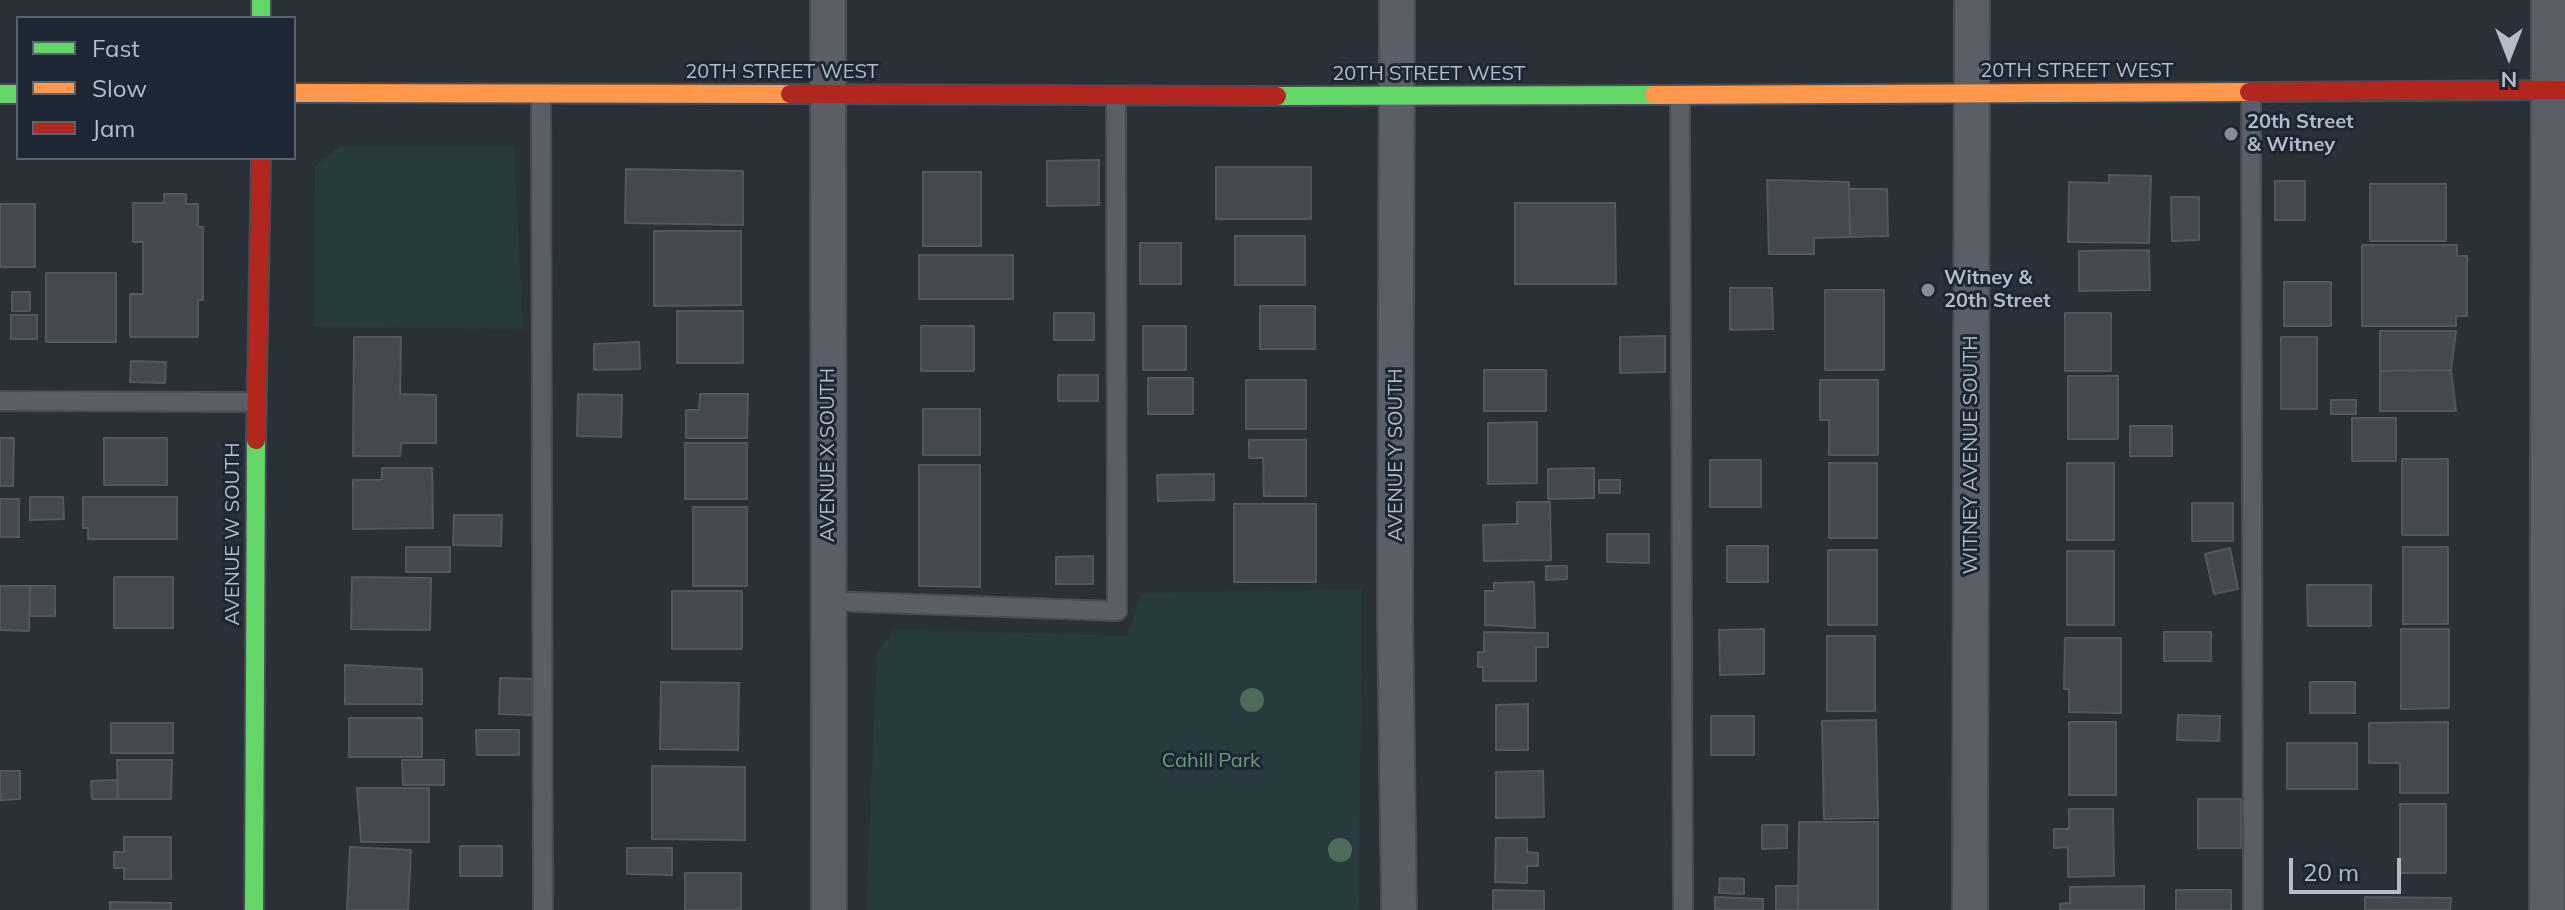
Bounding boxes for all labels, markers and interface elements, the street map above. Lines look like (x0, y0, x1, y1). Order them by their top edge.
legend (16, 16, 296, 160)
north arrow (2469, 16, 2549, 96)
text: Fast (92, 33, 140, 63)
street label: 20TH STREET WEST (1980, 59, 2174, 83)
street label: 20TH STREET WEST (685, 60, 879, 84)
street label: 20TH STREET WEST (1332, 62, 1526, 86)
text: N (2501, 66, 2517, 94)
text: Slow (92, 73, 147, 103)
place label: 20th Street & Witney (2247, 110, 2354, 157)
text: Jam (92, 113, 135, 143)
marker: 20th Street & Witney (2222, 125, 2240, 143)
place label: Witney & 20th Street (1944, 266, 2051, 313)
marker: Witney & 20th Street (1919, 281, 1937, 299)
street label: WITNEY AVENUE SOUTH (1959, 335, 1983, 575)
street label: AVENUE X SOUTH (816, 368, 840, 542)
street label: AVENUE Y SOUTH (1384, 368, 1408, 542)
street label: AVENUE W SOUTH (221, 442, 245, 626)
park label: Cahill Park (1162, 749, 1260, 773)
scale bar (2293, 842, 2405, 892)
text: 20 m (2303, 857, 2359, 887)

